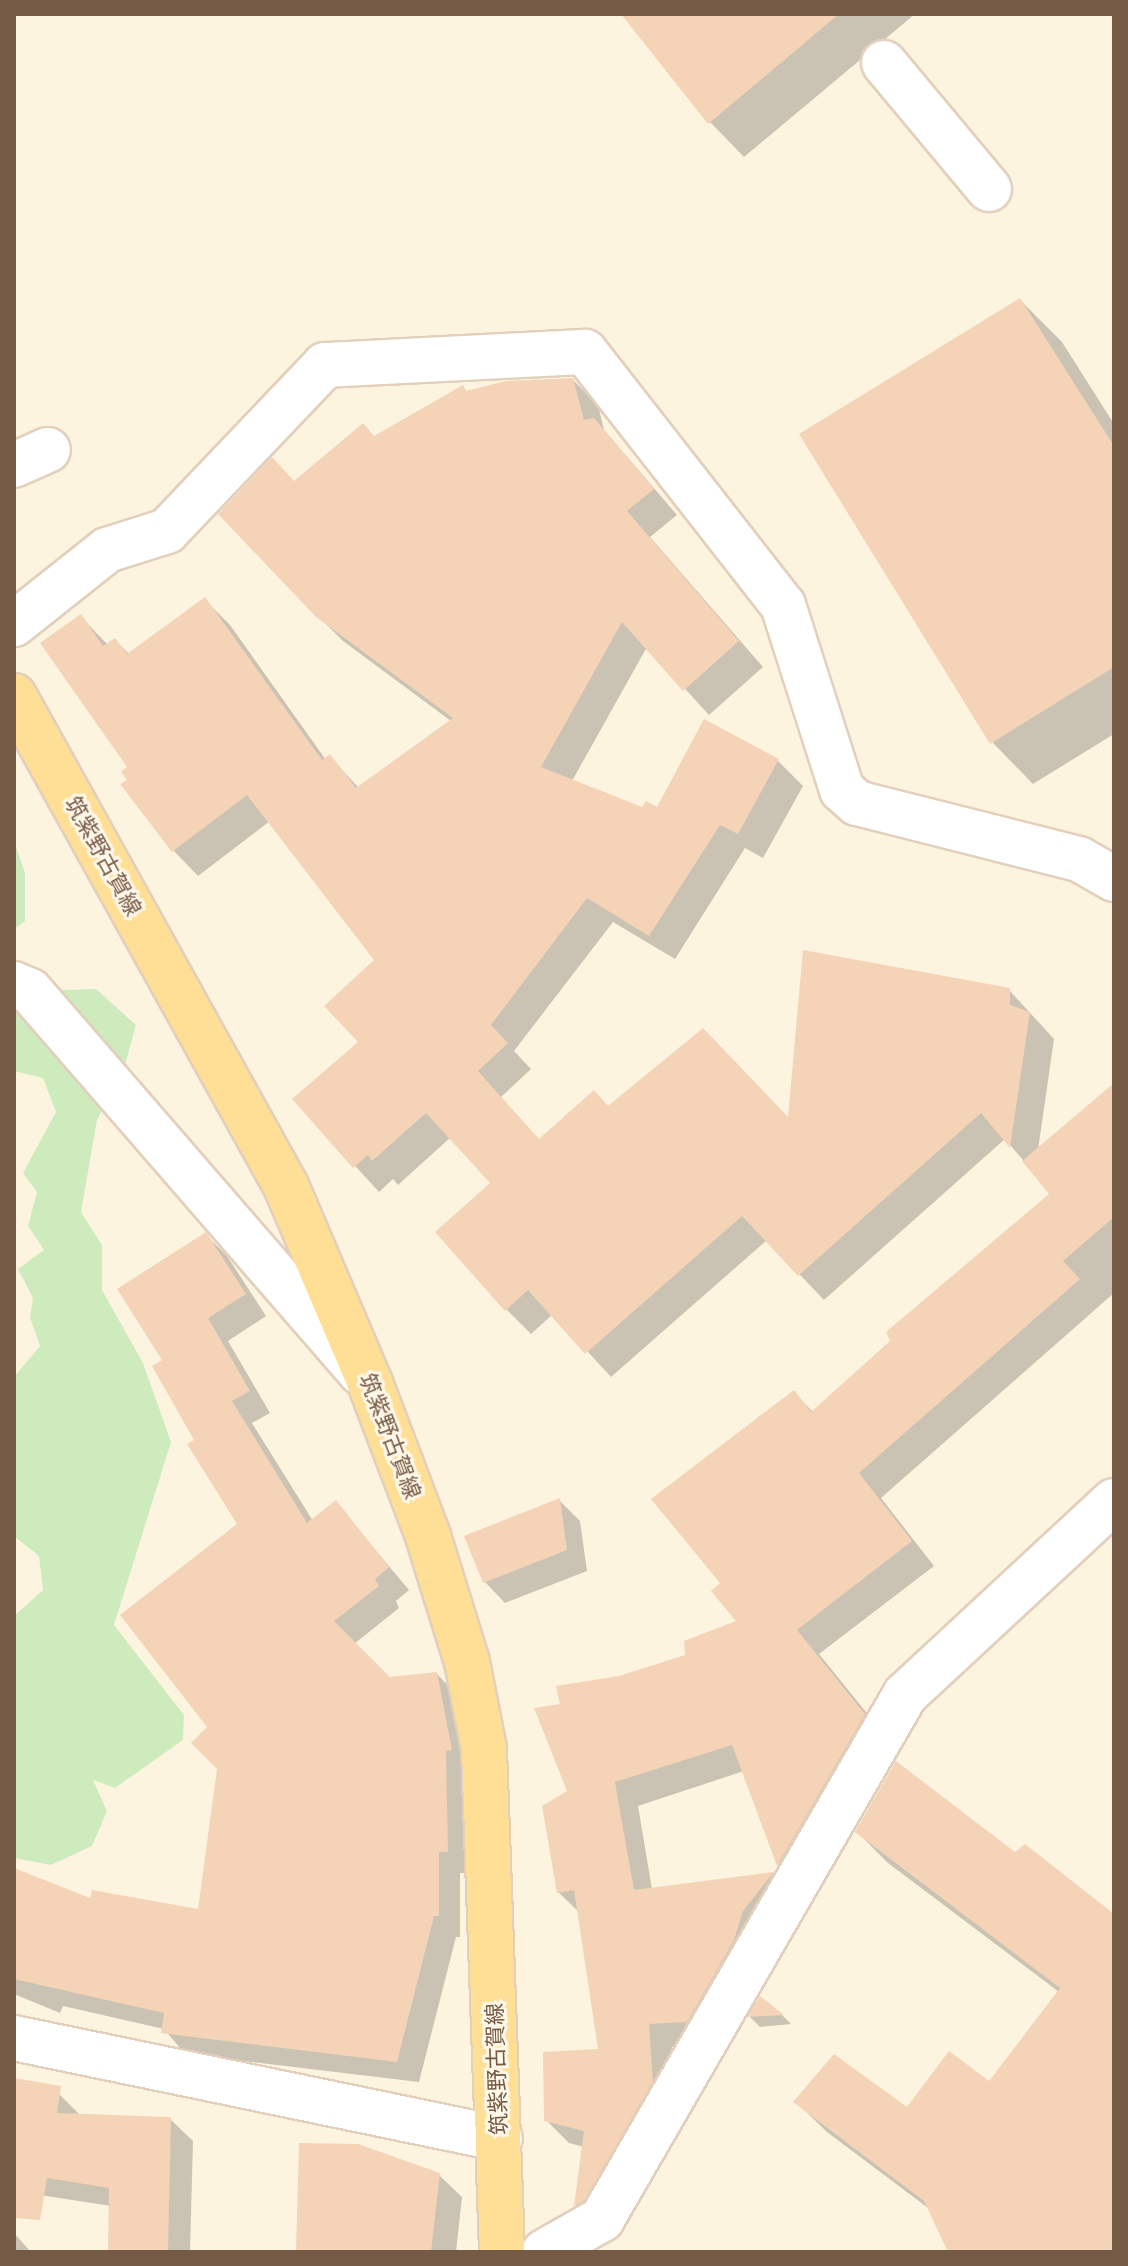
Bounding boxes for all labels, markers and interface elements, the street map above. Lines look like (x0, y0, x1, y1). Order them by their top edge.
street label: 筑紫野古賀線 (59, 792, 147, 920)
street label: 筑紫野古賀線 (354, 1370, 426, 1502)
street label: 筑紫野古賀線 (482, 2003, 512, 2135)

